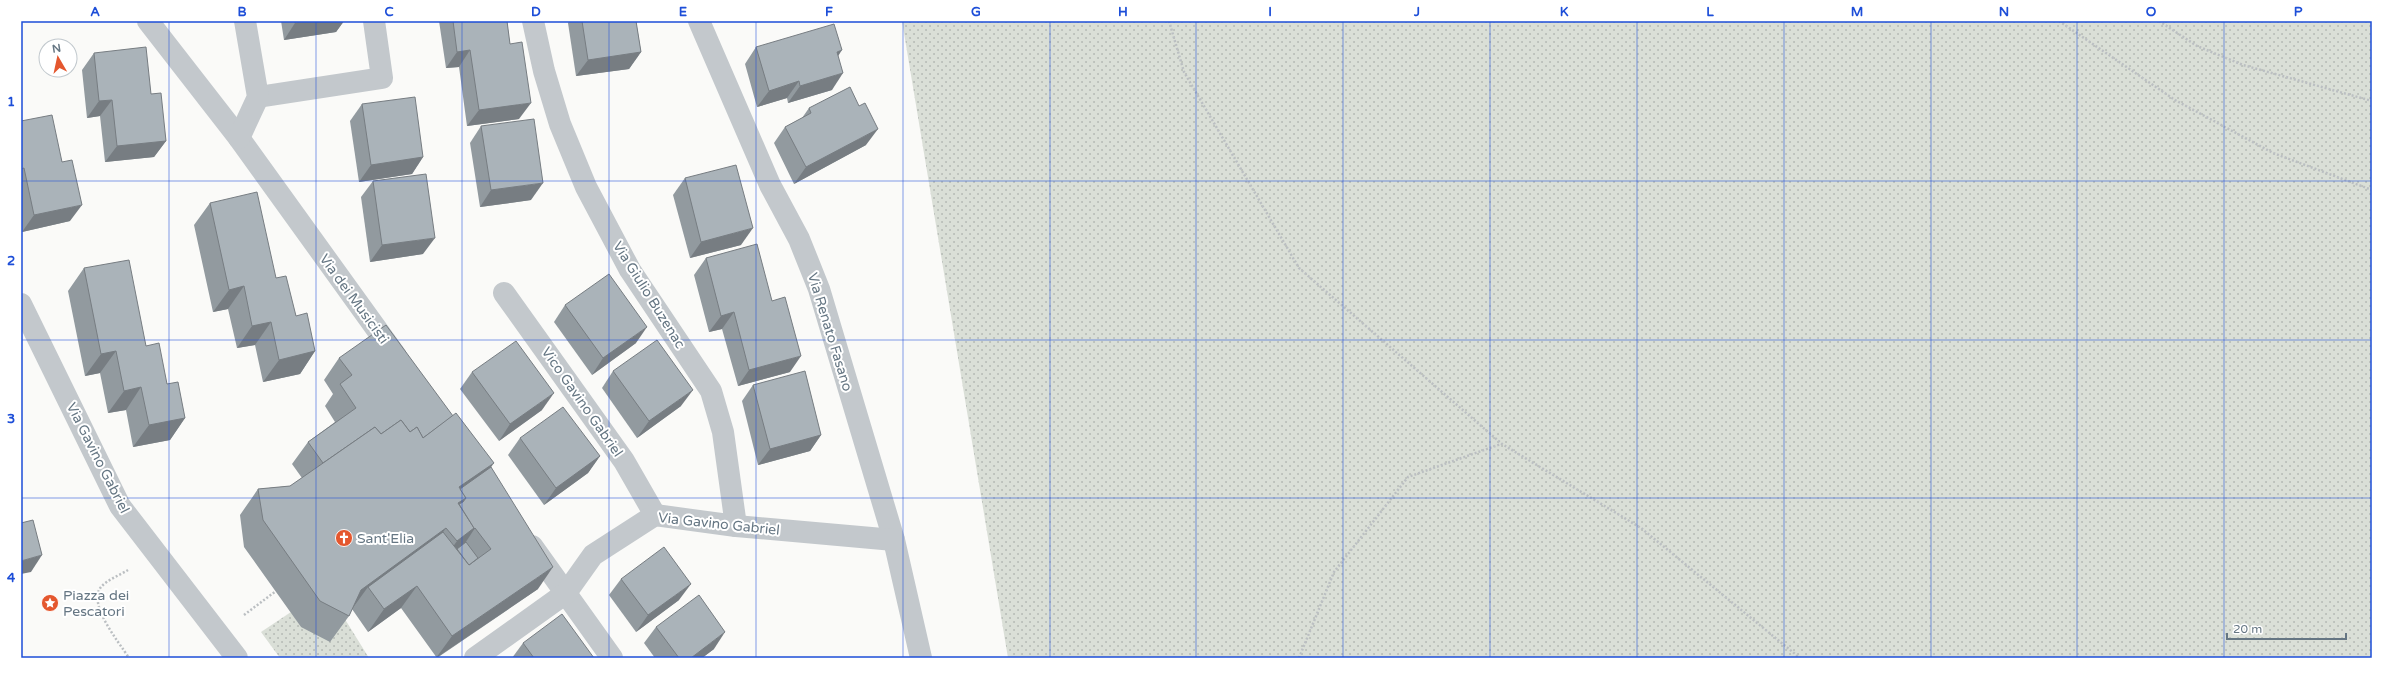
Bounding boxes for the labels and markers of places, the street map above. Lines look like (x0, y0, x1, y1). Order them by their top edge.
church icon: Sant'Elia (334, 528, 354, 548)
place label: Sant'Elia (357, 530, 414, 547)
place label: Piazza dei Pescatori (63, 587, 129, 620)
place icon: Piazza dei Pescatori (40, 593, 60, 613)

